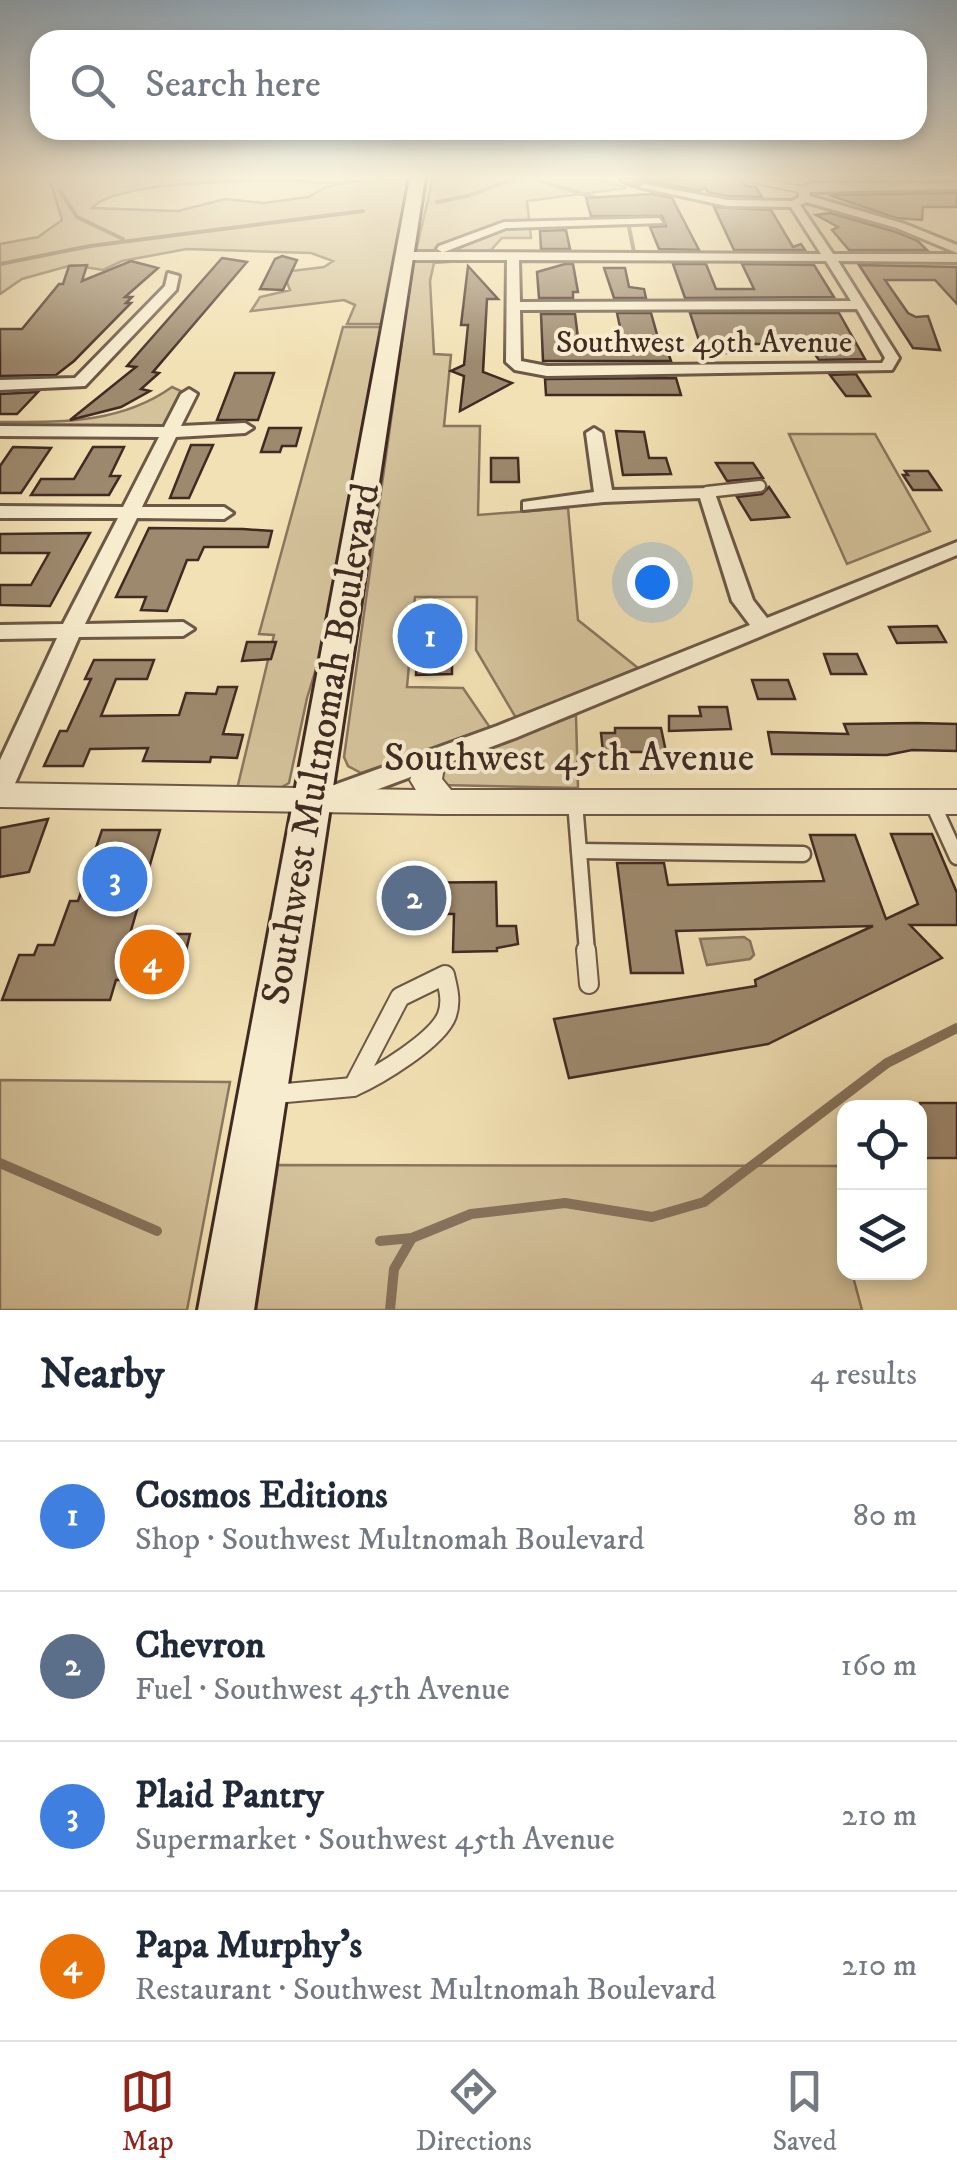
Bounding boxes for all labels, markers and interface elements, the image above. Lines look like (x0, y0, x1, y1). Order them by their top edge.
search box (30, 30, 927, 140)
icon: search (65, 58, 120, 113)
text: Search here (145, 61, 321, 109)
street label: Southwest 49th Avenue (556, 323, 852, 363)
street label: Southwest Multnomah Boulevard (251, 479, 393, 1009)
your location (627, 557, 678, 608)
pin: 1 (398, 598, 462, 674)
street label: Southwest 45th Avenue (384, 734, 754, 784)
pin: 3 (82, 842, 148, 916)
pin: 2 (382, 860, 446, 936)
pin: 4 (120, 924, 184, 1000)
map controls (837, 1100, 927, 1280)
button: locate (837, 1100, 927, 1190)
button: layers (837, 1190, 927, 1280)
text: Nearby (40, 1349, 164, 1401)
text: 4 results (810, 1355, 917, 1395)
text: Cosmos Editions (135, 1472, 388, 1520)
text: 1 (67, 1496, 78, 1536)
text: 80 m (853, 1496, 917, 1536)
text: Shop · Southwest Multnomah Boulevard (135, 1520, 644, 1560)
text: Chevron (135, 1622, 265, 1670)
text: 2 (65, 1646, 80, 1686)
text: 160 m (841, 1646, 917, 1686)
text: Fuel · Southwest 45th Avenue (135, 1670, 510, 1710)
text: Plaid Pantry (135, 1772, 324, 1820)
text: 3 (67, 1796, 78, 1836)
text: 210 m (842, 1796, 917, 1836)
text: Supermarket · Southwest 45th Avenue (135, 1820, 615, 1860)
text: Papa Murphy's (135, 1922, 362, 1970)
text: 4 (63, 1946, 82, 1986)
text: 210 m (842, 1946, 917, 1986)
text: Restaurant · Southwest Multnomah Boulevard (135, 1970, 716, 2010)
tab: Map (120, 2064, 175, 2159)
tab: Directions (416, 2064, 532, 2159)
tab: Saved (772, 2064, 837, 2159)

